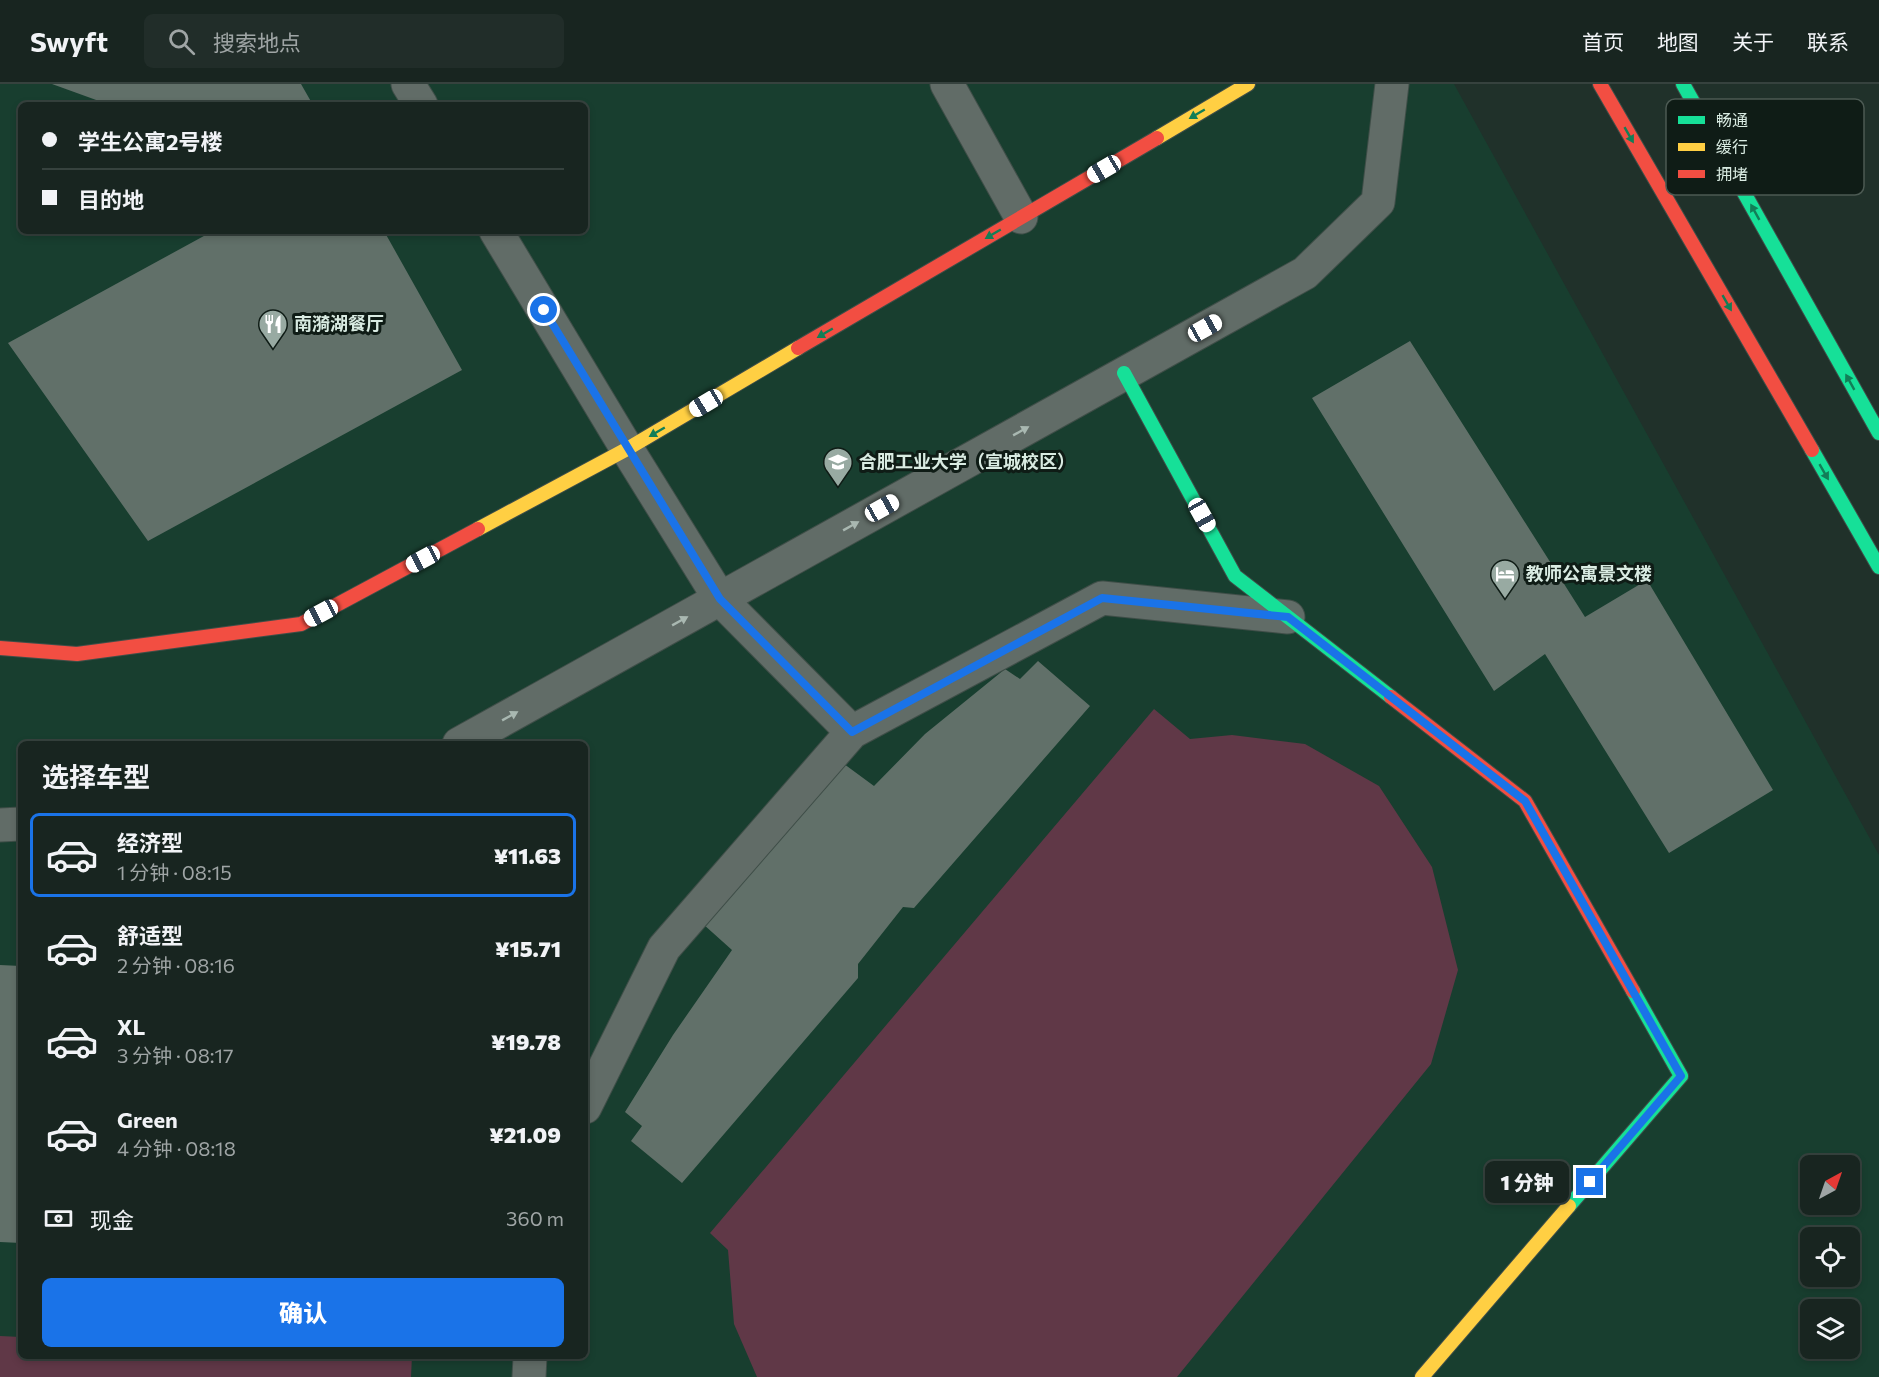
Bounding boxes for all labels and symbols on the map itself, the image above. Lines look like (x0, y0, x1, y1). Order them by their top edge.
legend (1666, 99, 1864, 195)
one-way arrow (1189, 108, 1205, 119)
text: 畅通 (1716, 110, 1748, 129)
one-way arrow (1624, 127, 1634, 144)
text: 缓行 (1716, 137, 1748, 156)
car (1084, 152, 1124, 186)
text: 拥堵 (1716, 164, 1748, 183)
one-way arrow (1750, 203, 1760, 220)
one-way arrow (985, 228, 1001, 239)
one-way arrow (1721, 295, 1731, 312)
route start (530, 296, 557, 323)
restaurant icon: 南漪湖餐厅 (257, 308, 289, 350)
car (1185, 311, 1225, 345)
place label: 南漪湖餐厅 (294, 312, 384, 334)
one-way arrow (817, 327, 833, 338)
one-way arrow (1845, 374, 1856, 390)
car (686, 386, 726, 420)
one-way arrow (649, 426, 665, 437)
one-way arrow (1013, 426, 1030, 436)
school or university icon: 合肥工业大学（宣城校区） (822, 446, 854, 488)
place label: 合肥工业大学（宣城校区） (859, 450, 1075, 472)
one-way arrow (1819, 464, 1830, 480)
car (862, 491, 902, 525)
car (1185, 495, 1219, 535)
one-way arrow (842, 521, 859, 531)
car (403, 543, 443, 575)
hotel icon: 教师公寓景文楼 (1489, 558, 1521, 600)
place label: 教师公寓景文楼 (1526, 562, 1652, 584)
car (301, 597, 341, 629)
one-way arrow (672, 615, 688, 626)
one-way arrow (502, 710, 518, 721)
north arrow (1800, 1155, 1860, 1215)
callout: 1 分钟 (1485, 1161, 1569, 1203)
route end (1576, 1168, 1603, 1195)

